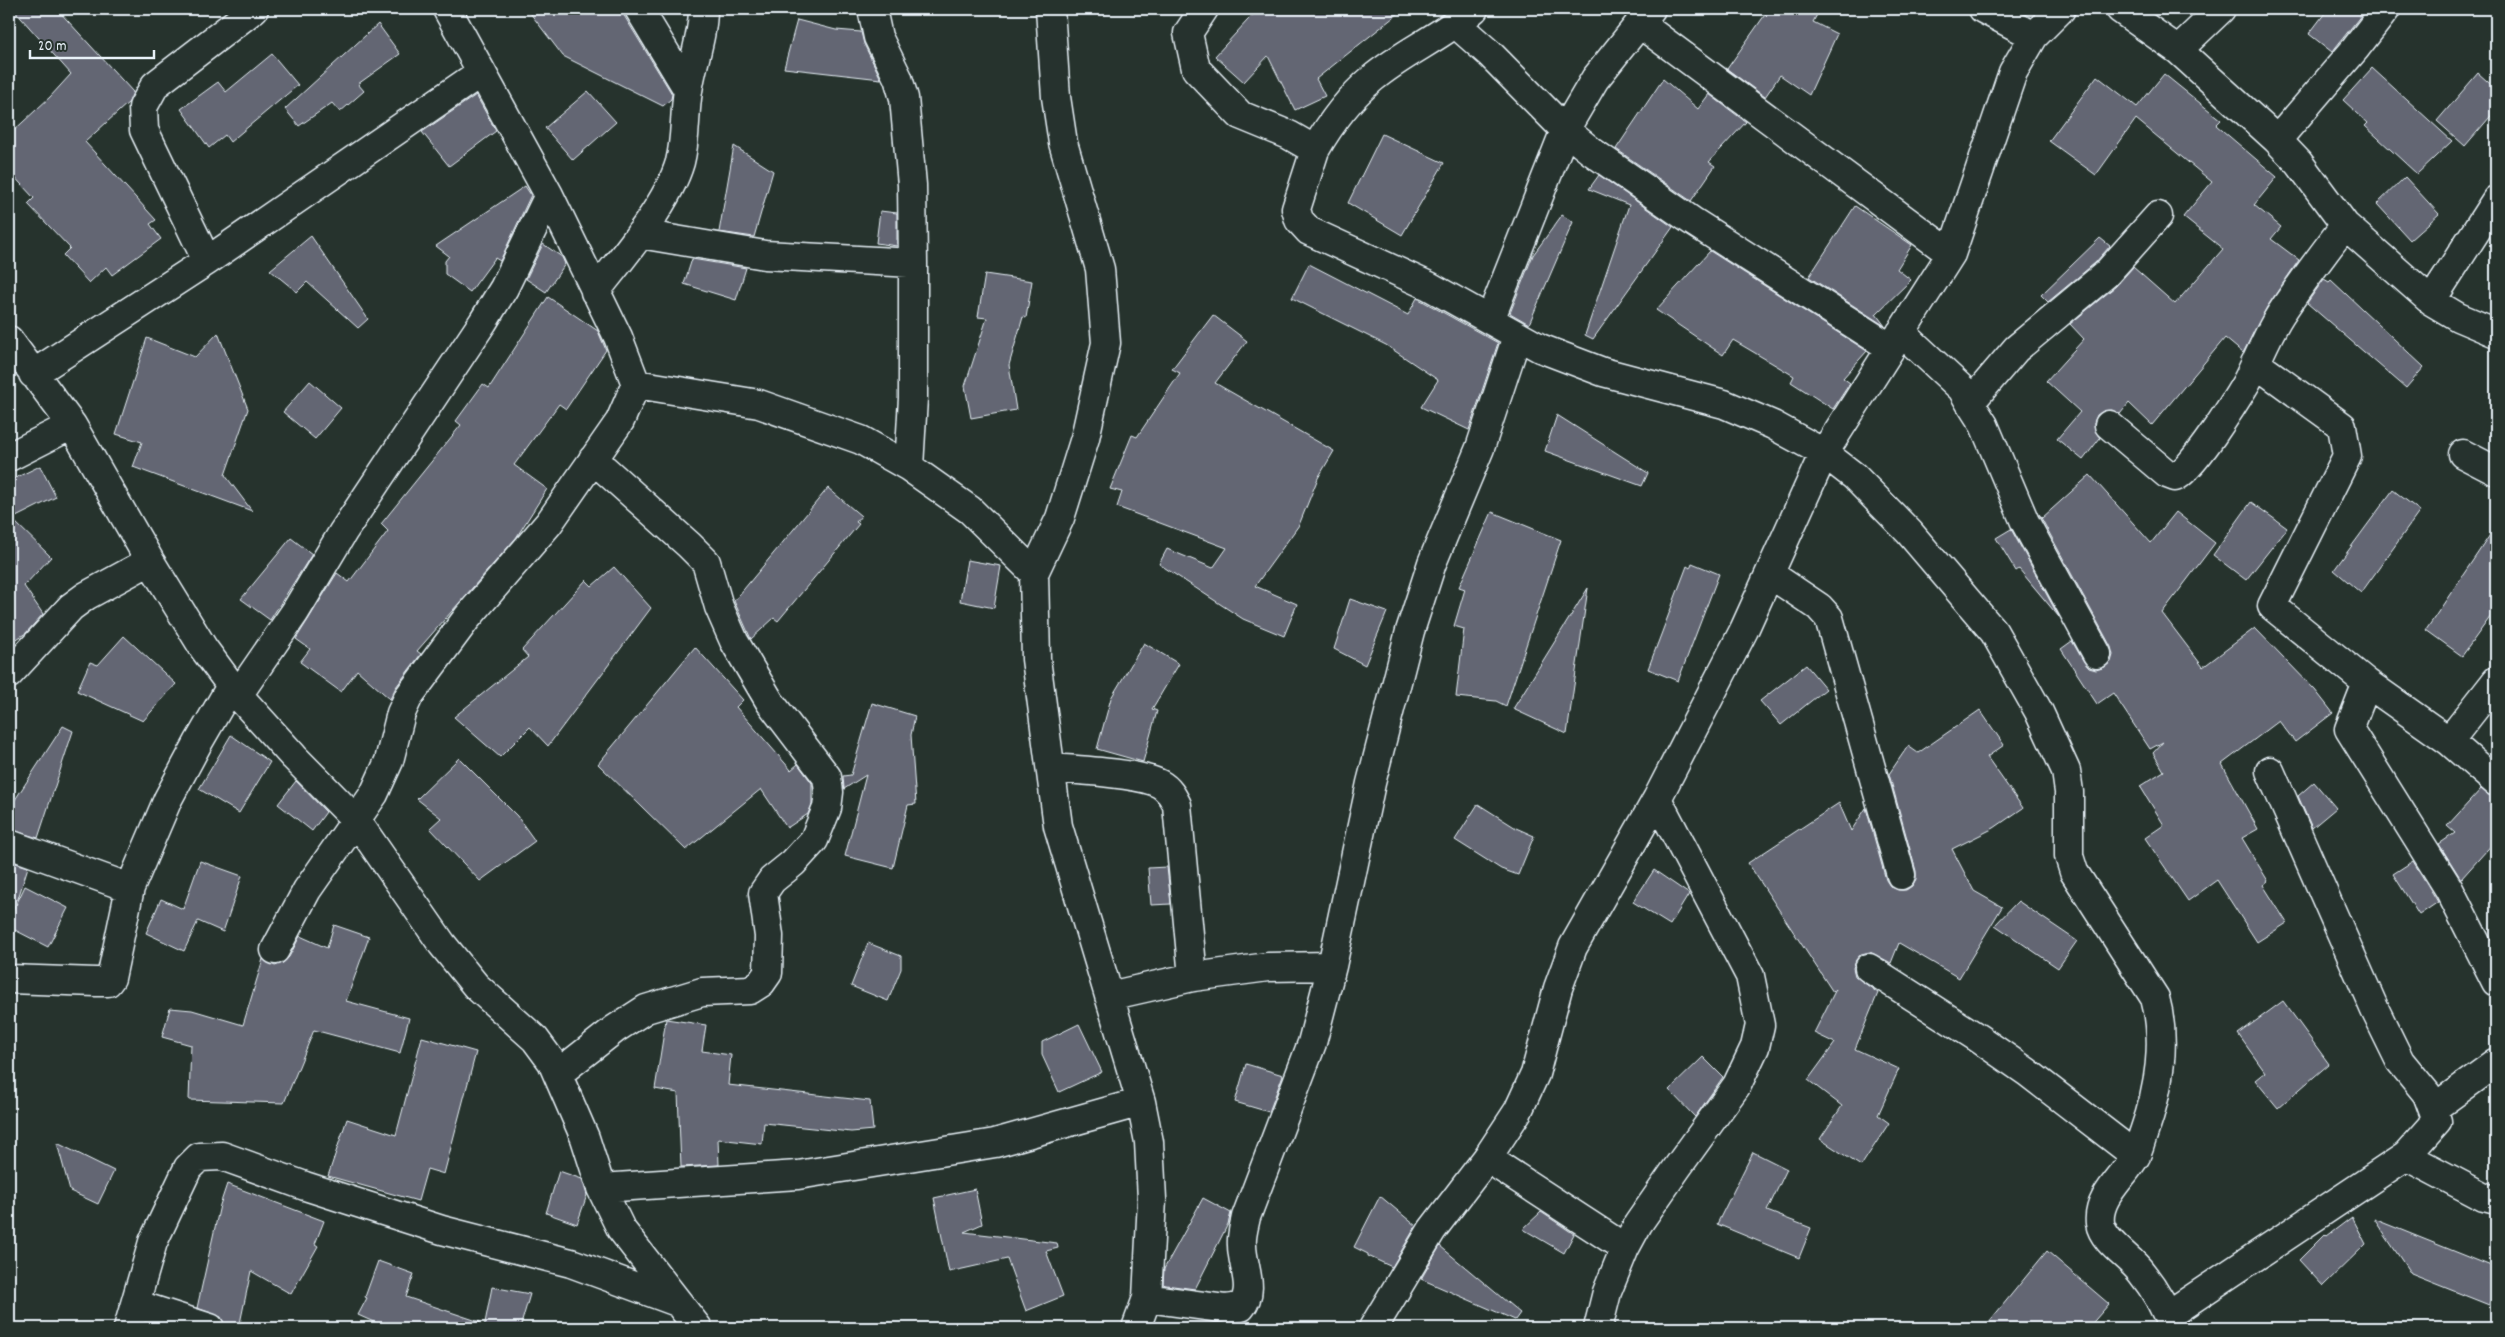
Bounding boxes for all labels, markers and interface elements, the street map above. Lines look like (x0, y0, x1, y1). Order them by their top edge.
scale bar (30, 28, 154, 60)
text: 20 m (38, 36, 66, 58)

